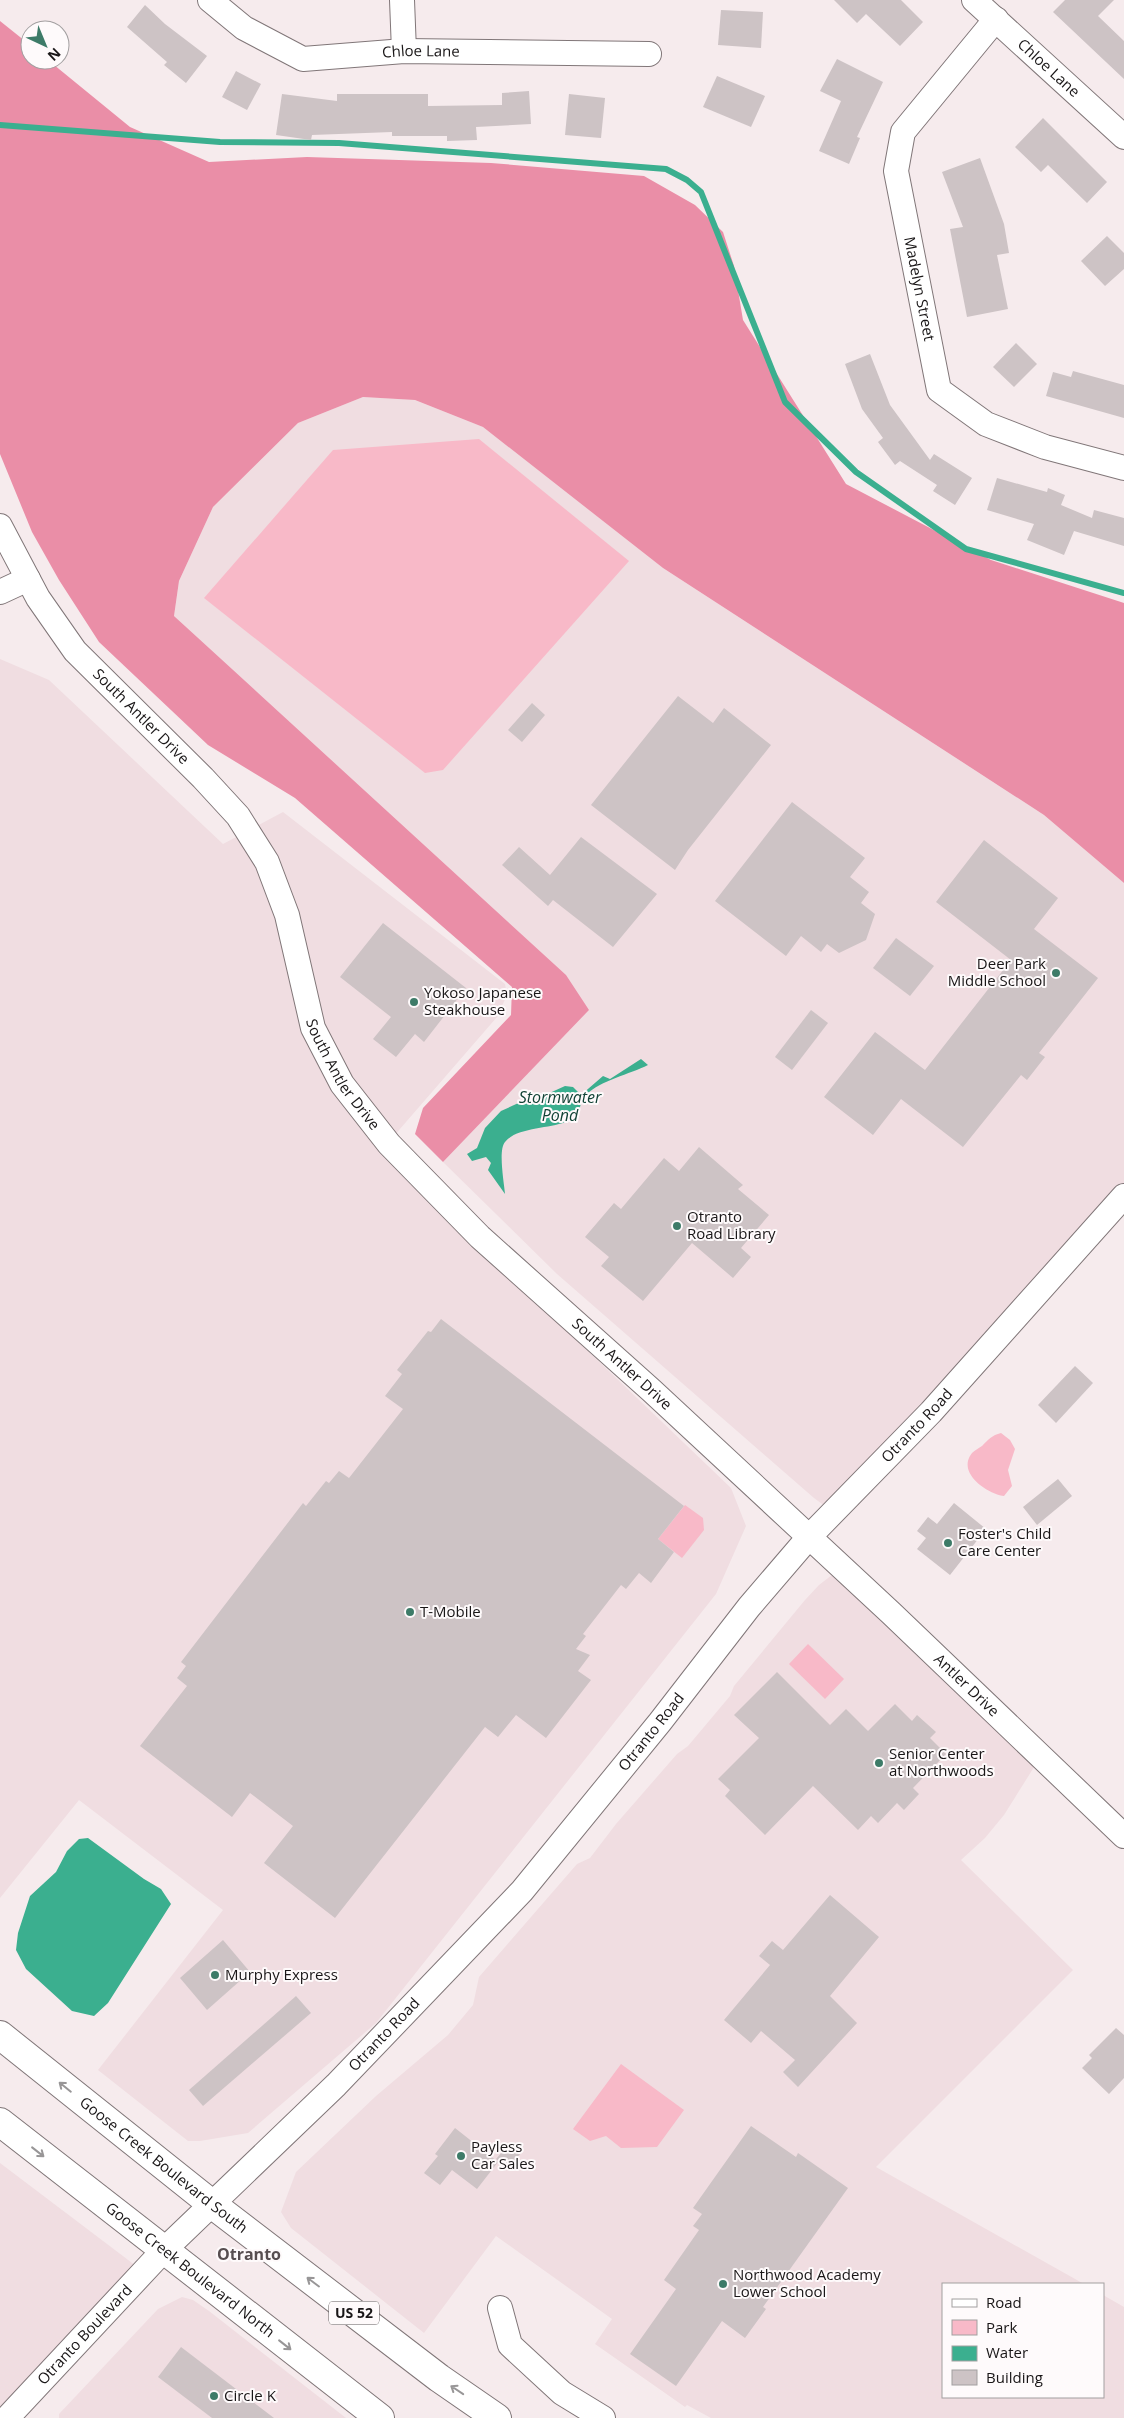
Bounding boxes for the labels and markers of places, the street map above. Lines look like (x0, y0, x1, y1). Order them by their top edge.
place label: Deer Park Middle School (948, 953, 1046, 990)
marker: Deer Park Middle School (1050, 967, 1062, 979)
place label: Yokoso Japanese Steakhouse (424, 982, 541, 1019)
marker: Yokoso Japanese Steakhouse (408, 996, 420, 1008)
place label: Otranto Road Library (687, 1206, 776, 1243)
marker: Otranto Road Library (671, 1220, 683, 1232)
place label: Foster's Child Care Center (958, 1523, 1052, 1560)
marker: Foster's Child Care Center (942, 1537, 954, 1549)
place label: T-Mobile (420, 1601, 481, 1621)
marker: T-Mobile (404, 1606, 416, 1618)
place label: Senior Center at Northwoods (889, 1743, 994, 1780)
marker: Senior Center at Northwoods (873, 1757, 885, 1769)
place label: Murphy Express (225, 1964, 338, 1984)
marker: Murphy Express (209, 1969, 221, 1981)
place label: Payless Car Sales (471, 2136, 535, 2173)
marker: Payless Car Sales (455, 2150, 467, 2162)
place label: Northwood Academy Lower School (733, 2264, 881, 2301)
marker: Northwood Academy Lower School (717, 2278, 729, 2290)
place label: Circle K (224, 2385, 277, 2405)
marker: Circle K (208, 2390, 220, 2402)

